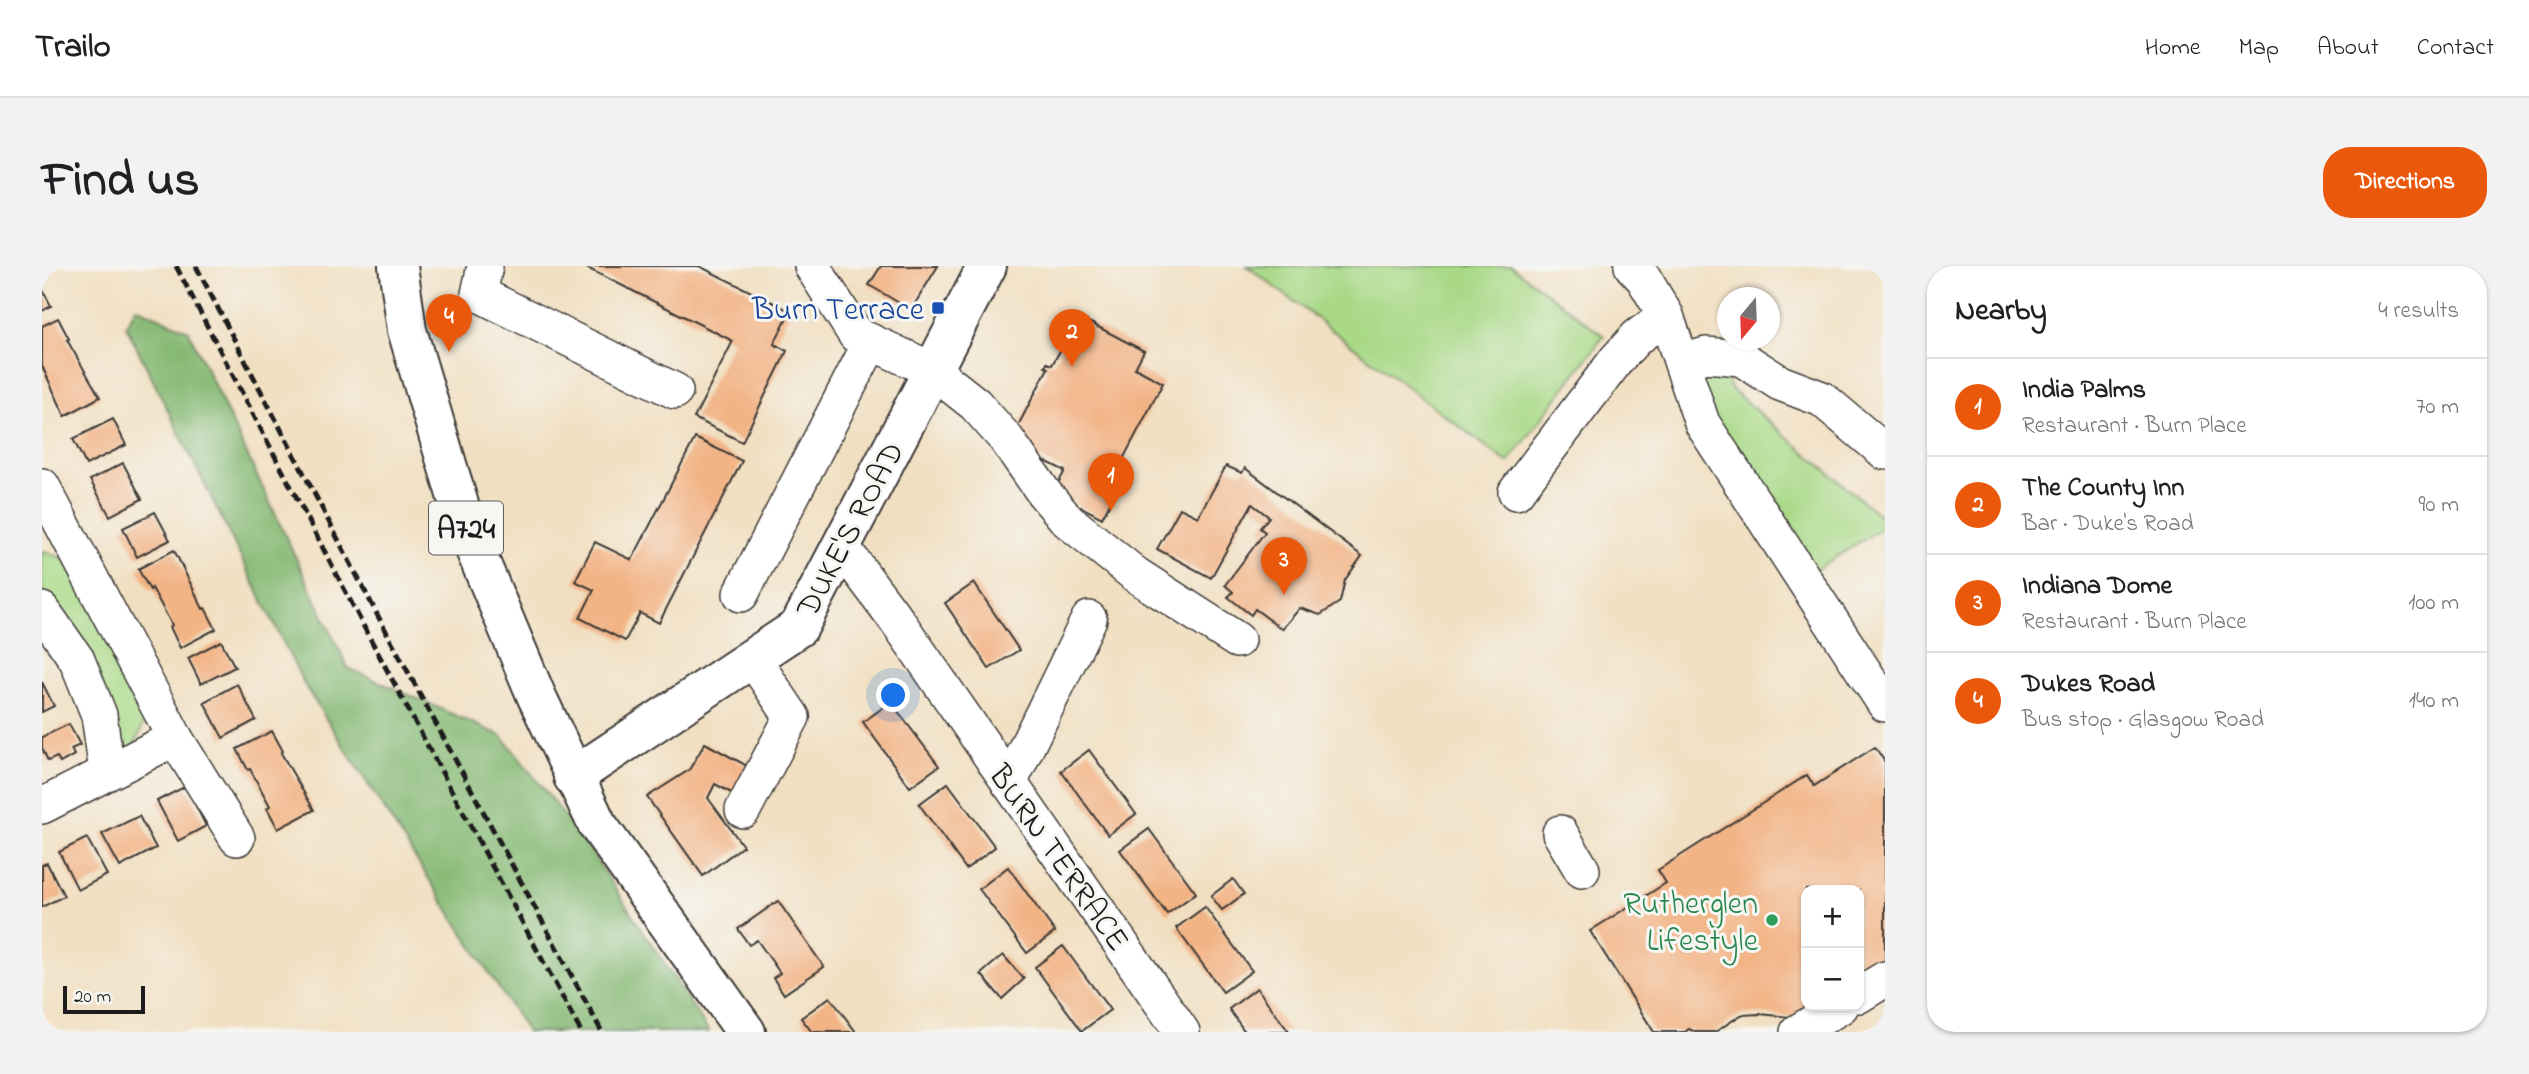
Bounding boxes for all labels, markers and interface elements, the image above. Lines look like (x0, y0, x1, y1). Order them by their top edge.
text: Trailo (35, 24, 111, 72)
text: Home (2145, 31, 2201, 66)
text: Map (2239, 31, 2279, 66)
text: About (2317, 31, 2379, 66)
text: Contact (2417, 31, 2494, 66)
text: Find us (42, 146, 199, 218)
button: Directions (2323, 147, 2487, 218)
north arrow (1717, 287, 1780, 350)
place label: Burn Terrace (751, 288, 925, 335)
text: Nearby (1955, 290, 2047, 334)
pin: 4 (426, 294, 472, 352)
text: 4 results (2378, 295, 2459, 328)
marker: Burn Terrace (930, 300, 946, 316)
pin: 2 (1049, 309, 1095, 367)
text: India Palms (2022, 372, 2146, 410)
text: 1 (1974, 391, 1982, 424)
text: 70 m (2416, 391, 2459, 424)
text: Restaurant · Burn Place (2022, 410, 2247, 443)
street label: DUKE'S ROAD (786, 435, 918, 628)
pin: 1 (1088, 453, 1134, 511)
text: The County Inn (2022, 470, 2184, 508)
text: 2 (1972, 489, 1984, 522)
text: 90 m (2419, 489, 2459, 522)
road number: A724 (429, 502, 503, 554)
text: Bar · Duke's Road (2022, 508, 2194, 541)
pin: 3 (1261, 537, 1307, 595)
text: Indiana Dome (2022, 568, 2172, 606)
text: 3 (1973, 587, 1983, 620)
text: 100 m (2408, 587, 2459, 620)
text: Restaurant · Burn Place (2022, 606, 2247, 639)
text: Dukes Road (2022, 666, 2155, 704)
your location (876, 678, 910, 712)
text: 4 (1973, 685, 1983, 718)
text: 140 m (2409, 685, 2459, 718)
text: Bus stop · Glasgow Road (2022, 704, 2264, 737)
street label: BURN TERRACE (975, 755, 1139, 962)
place label: Rutherglen Lifestyle (1623, 882, 1759, 966)
map controls (1801, 885, 1864, 1011)
button: + (1801, 885, 1864, 948)
marker: Rutherglen Lifestyle (1764, 912, 1780, 928)
button: − (1801, 948, 1864, 1011)
scale bar (63, 983, 145, 1015)
text: 20 m (74, 984, 111, 1011)

